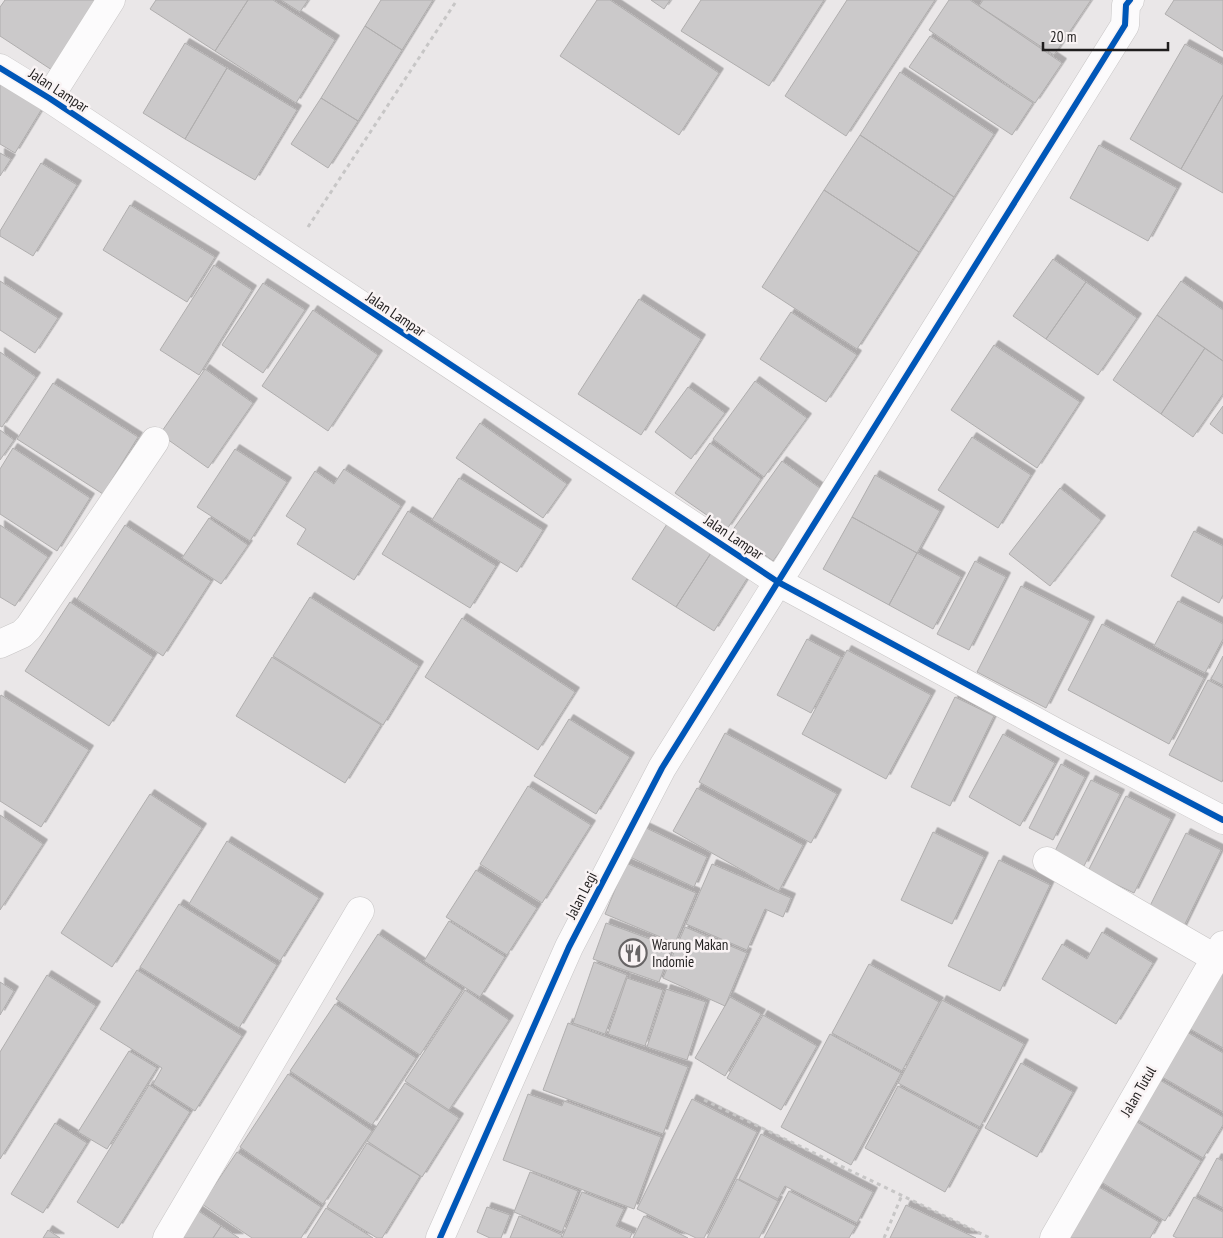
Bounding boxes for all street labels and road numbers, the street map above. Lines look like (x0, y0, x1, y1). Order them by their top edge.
street label: Jalan Lampar (25, 63, 93, 117)
street label: Jalan Lampar (362, 287, 430, 341)
street label: Jalan Lampar (700, 510, 768, 564)
street label: Jalan Legi (561, 868, 601, 923)
street label: Jalan Tutul (1116, 1062, 1160, 1120)

